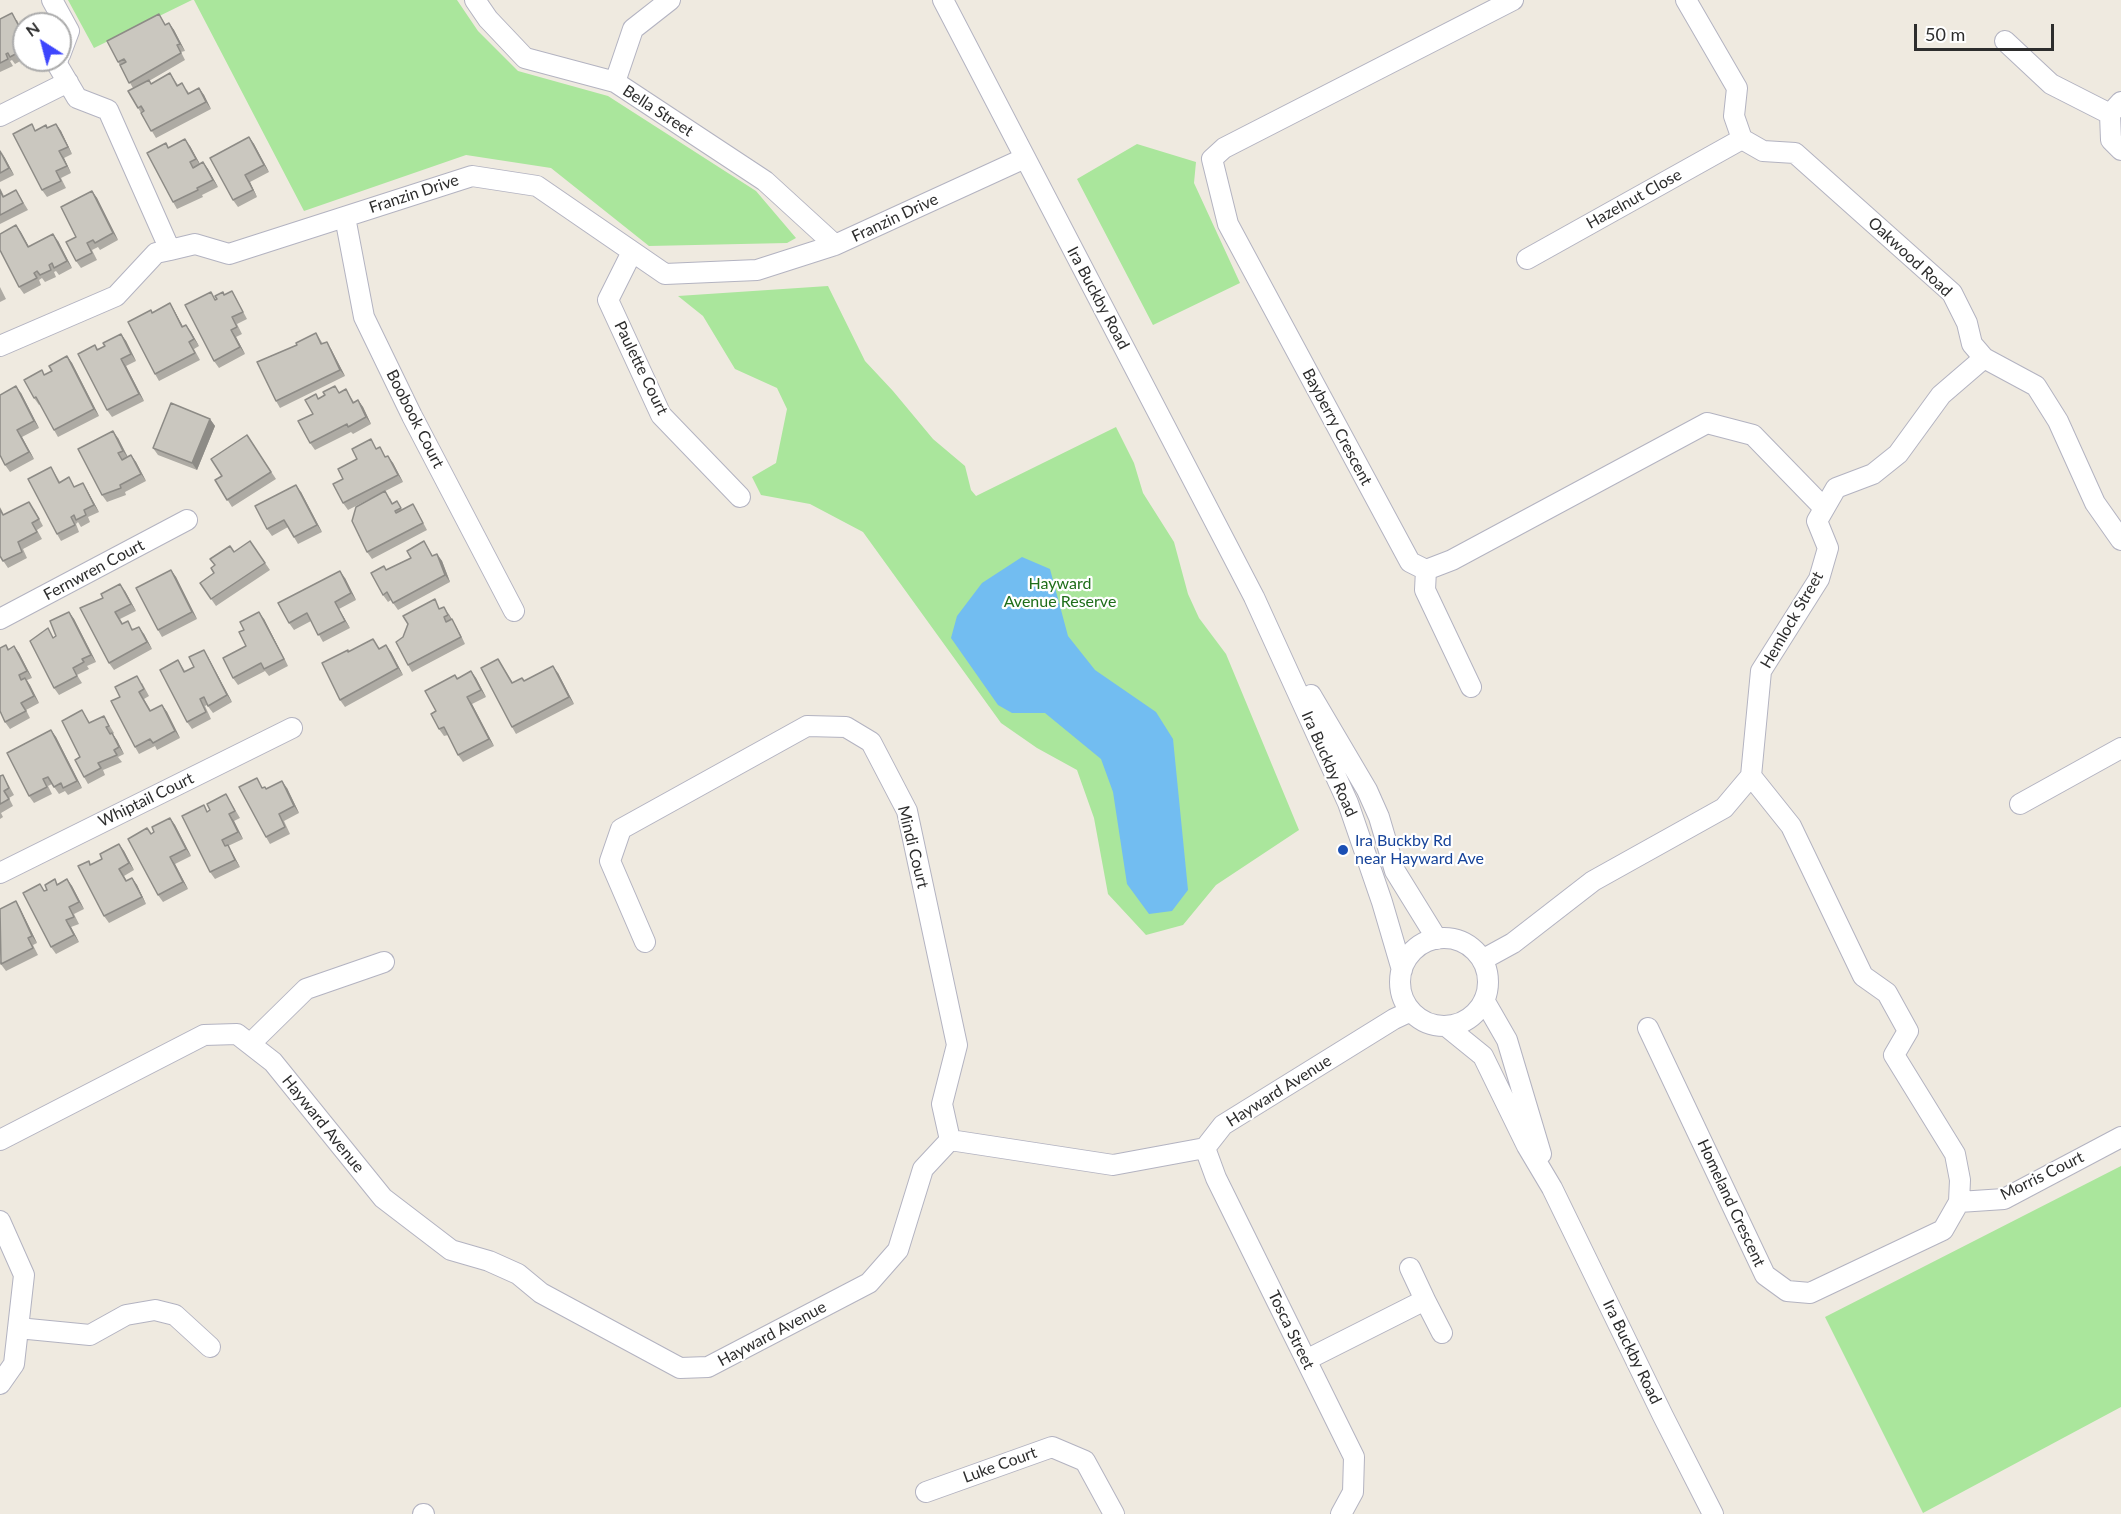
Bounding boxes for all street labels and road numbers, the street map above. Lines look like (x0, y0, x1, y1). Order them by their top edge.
street label: Bella Street (619, 81, 697, 141)
street label: Hazelnut Close (1583, 165, 1685, 233)
street label: Franzin Drive (367, 170, 461, 218)
street label: Franzin Drive (849, 190, 941, 246)
street label: Oakwood Road (1864, 213, 1956, 301)
street label: Ira Buckby Road (1063, 243, 1133, 353)
street label: Paulette Court (610, 318, 672, 418)
street label: Bayberry Crescent (1298, 365, 1376, 489)
street label: Boobook Court (382, 367, 448, 471)
street label: Fernwren Court (40, 535, 148, 605)
street label: Hemlock Street (1757, 568, 1827, 672)
street label: Ira Buckby Road (1297, 708, 1361, 820)
street label: Whiptail Court (95, 769, 197, 831)
street label: Mindi Court (893, 804, 933, 890)
street label: Hayward Avenue (1223, 1051, 1335, 1131)
street label: Hayward Avenue (278, 1071, 368, 1177)
street label: Homeland Crescent (1693, 1136, 1769, 1270)
street label: Morris Court (1997, 1148, 2087, 1204)
street label: Tosca Street (1264, 1287, 1318, 1373)
street label: Hayward Avenue (715, 1297, 829, 1371)
street label: Ira Buckby Road (1598, 1297, 1666, 1407)
street label: Luke Court (961, 1443, 1039, 1487)

